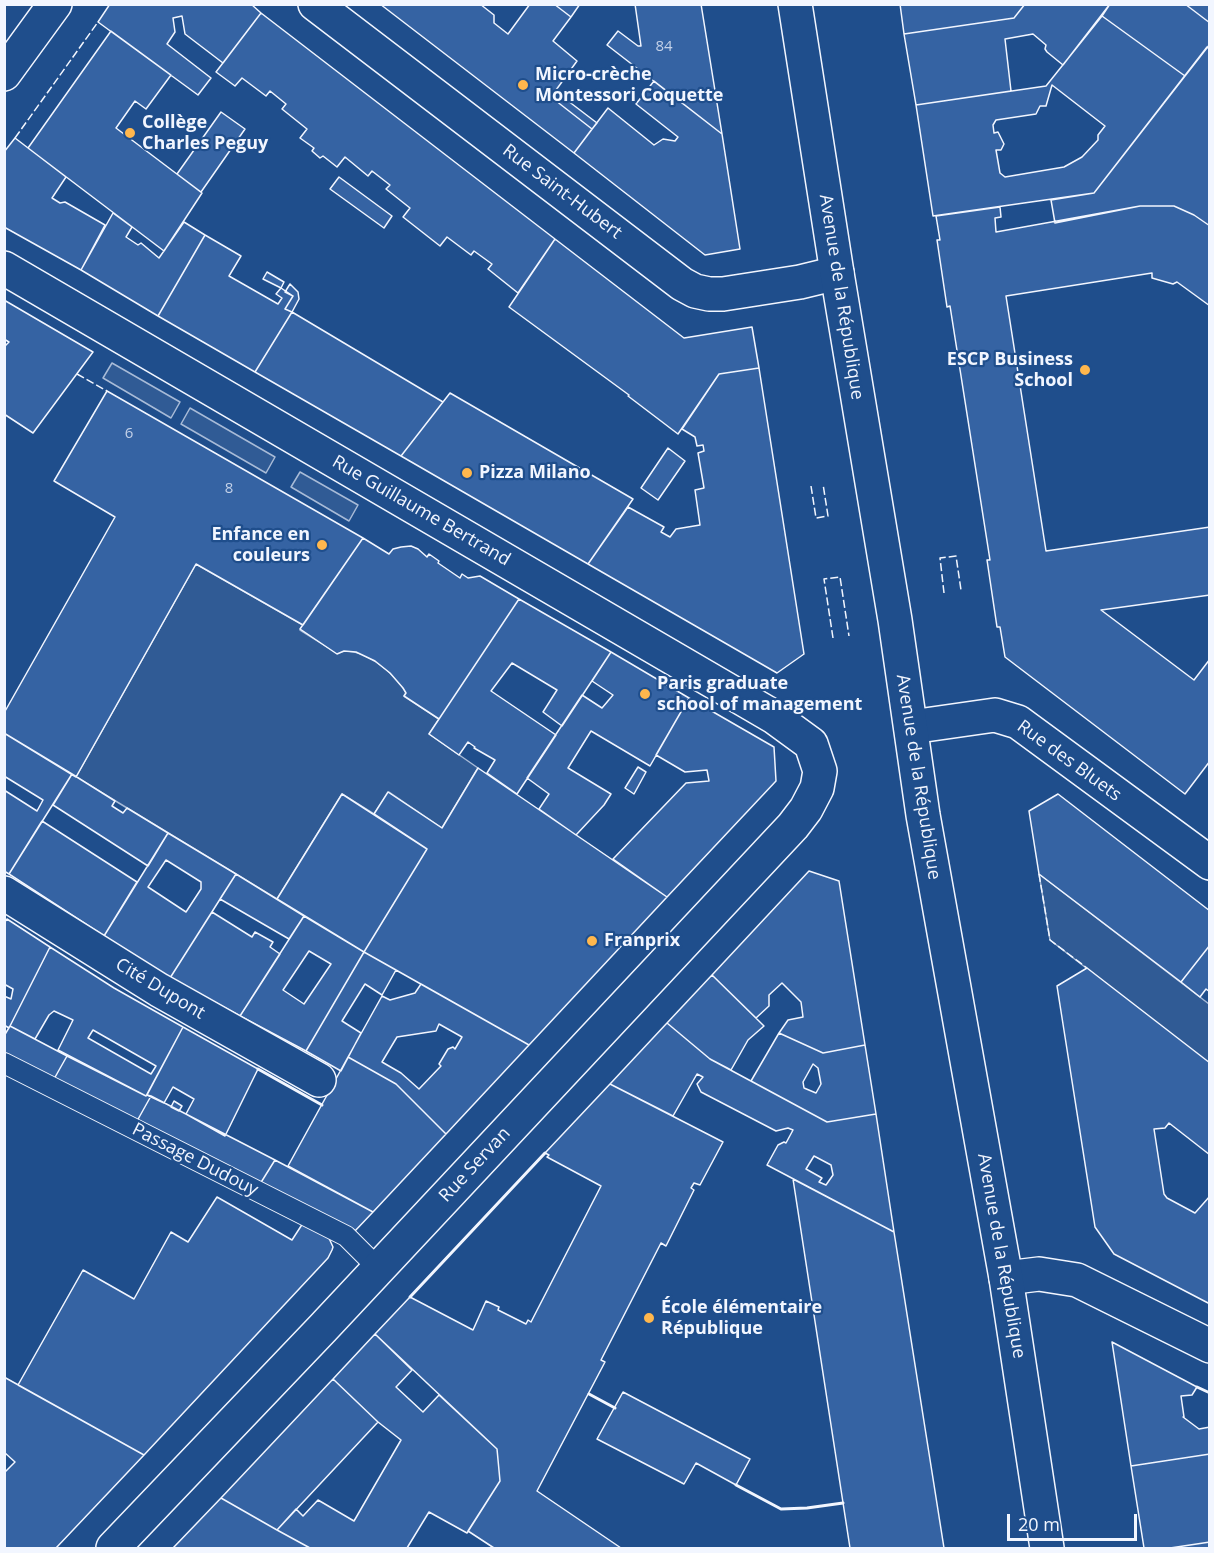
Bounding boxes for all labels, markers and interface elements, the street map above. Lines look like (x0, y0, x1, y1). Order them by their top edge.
house number: 84 (655, 38, 673, 56)
place label: Micro-crèche Montessori Coquette (535, 64, 724, 106)
marker: Micro-crèche Montessori Coquette (516, 78, 530, 92)
place label: Collège Charles Peguy (142, 112, 268, 154)
marker: Collège Charles Peguy (123, 126, 137, 140)
street label: Rue Saint-Hubert (498, 140, 626, 244)
street label: Avenue de la République (814, 193, 868, 401)
place label: ESCP Business School (947, 349, 1073, 392)
marker: ESCP Business School (1078, 363, 1092, 377)
house number: 6 (125, 425, 133, 443)
street label: Rue Guillaume Bertrand (328, 451, 514, 571)
place label: Pizza Milano (479, 462, 591, 484)
marker: Pizza Milano (460, 466, 474, 480)
house number: 8 (225, 480, 233, 498)
place label: Enfance en couleurs (211, 524, 310, 566)
marker: Enfance en couleurs (315, 538, 329, 552)
place label: Paris graduate school of management (657, 673, 862, 716)
street label: Avenue de la République (891, 673, 945, 881)
marker: Paris graduate school of management (638, 687, 652, 701)
street label: Rue des Bluets (1013, 716, 1125, 806)
place label: Franprix (604, 930, 680, 952)
marker: Franprix (585, 934, 599, 948)
street label: Cité Dupont (111, 954, 209, 1024)
street label: Passage Dudouy (128, 1119, 262, 1201)
street label: Rue Servan (435, 1123, 515, 1207)
street label: Avenue de la République (972, 1152, 1030, 1360)
place label: École élémentaire République (661, 1297, 822, 1340)
marker: École élémentaire République (642, 1311, 656, 1325)
scale bar (1010, 1502, 1140, 1540)
text: 20 m (1018, 1512, 1060, 1536)

